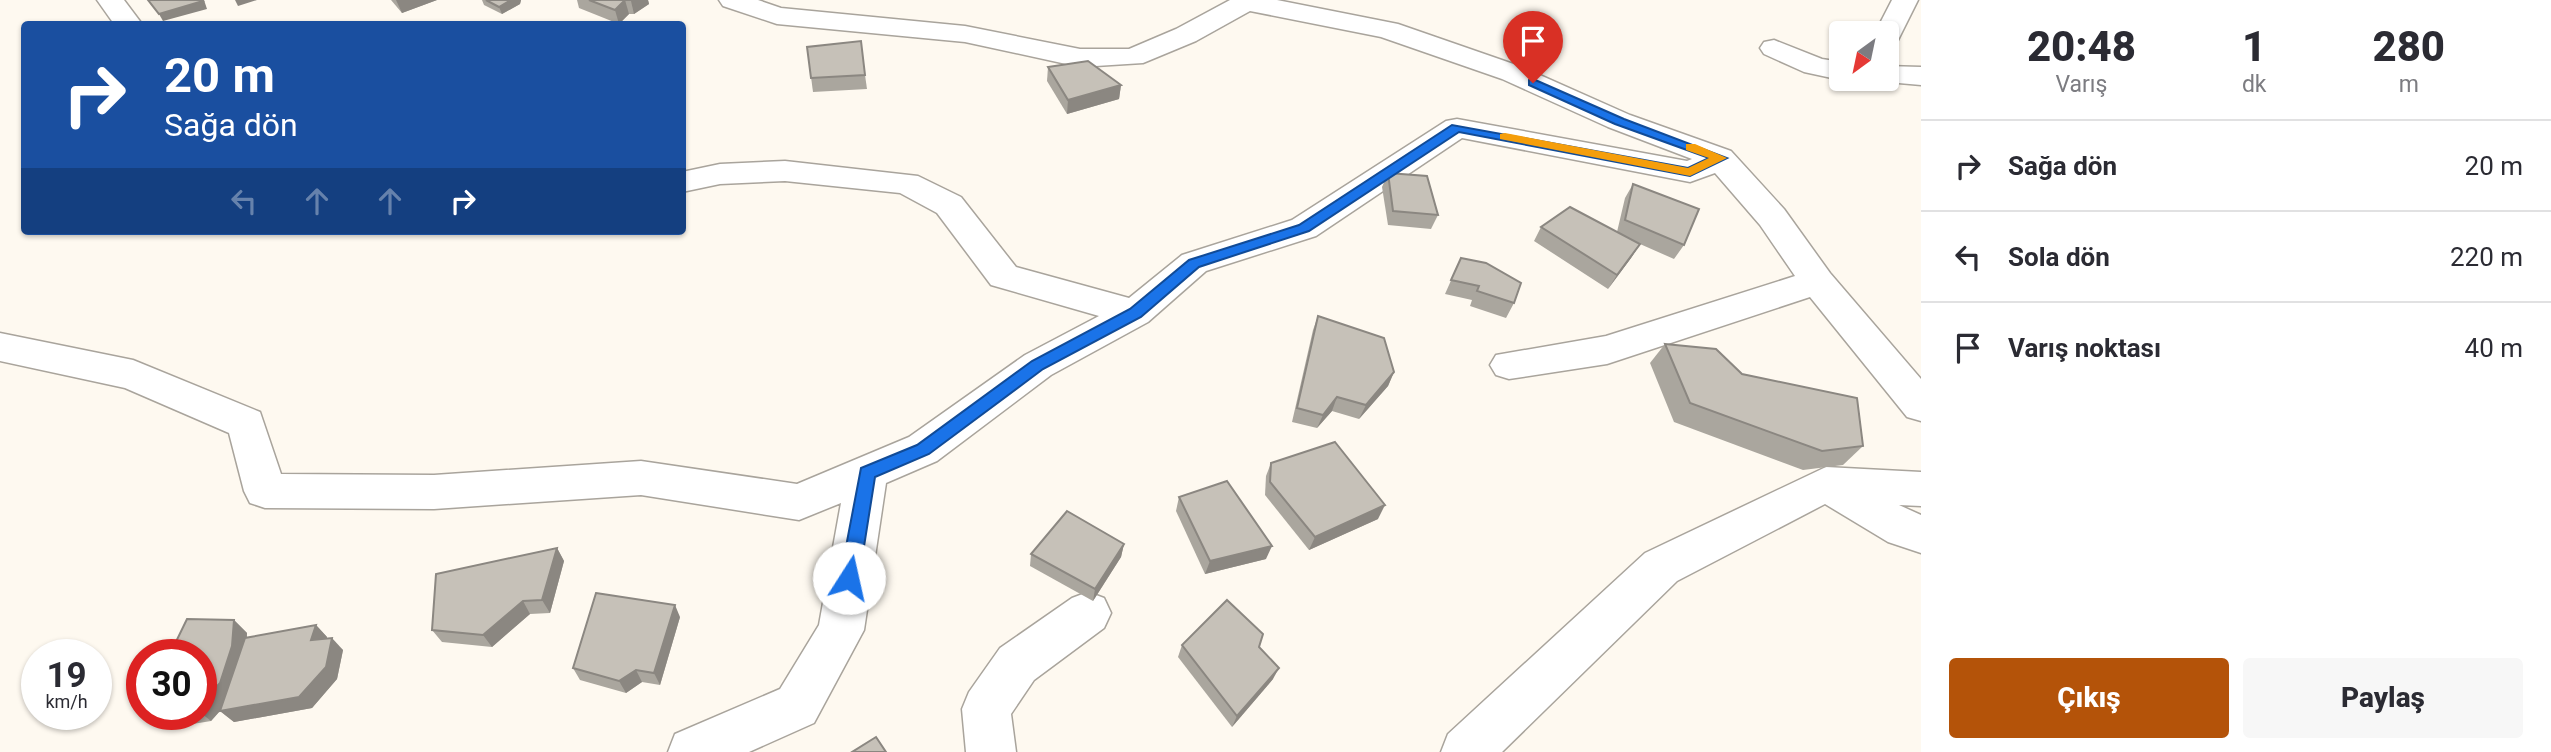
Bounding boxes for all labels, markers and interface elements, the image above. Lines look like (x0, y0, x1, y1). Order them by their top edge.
pin (1503, 11, 1563, 83)
north arrow (1829, 21, 1899, 91)
map controls (1829, 21, 1899, 91)
icon: arrive (1514, 22, 1552, 60)
text: 20:48 (2027, 22, 2136, 71)
text: 1 (2242, 22, 2266, 71)
text: 280 (2372, 22, 2445, 71)
text: 20 m (164, 47, 275, 104)
icon: right (49, 49, 140, 140)
text: Varış (2055, 71, 2107, 98)
text: dk (2242, 71, 2267, 98)
text: m (2399, 71, 2419, 98)
text: Sağa dön (164, 106, 298, 144)
icon: right (1949, 147, 1987, 185)
text: Sağa dön (2008, 151, 2117, 181)
text: 20 m (2465, 151, 2523, 181)
icon: left (225, 182, 263, 220)
icon: ahead (298, 182, 336, 220)
icon: ahead (371, 182, 409, 220)
icon: right (444, 182, 482, 220)
icon: left (1949, 238, 1987, 276)
text: Sola dön (2008, 242, 2110, 272)
text: 220 m (2450, 242, 2523, 272)
icon: arrive (1949, 329, 1987, 367)
text: Varış noktası (2008, 333, 2161, 363)
text: 40 m (2465, 333, 2523, 363)
position arrow (812, 541, 886, 615)
speed limit sign: 30 (126, 639, 217, 730)
text: 19 (46, 655, 87, 696)
button: Çıkış (1949, 658, 2229, 738)
button: Paylaş (2243, 658, 2523, 738)
text: km/h (45, 691, 88, 712)

